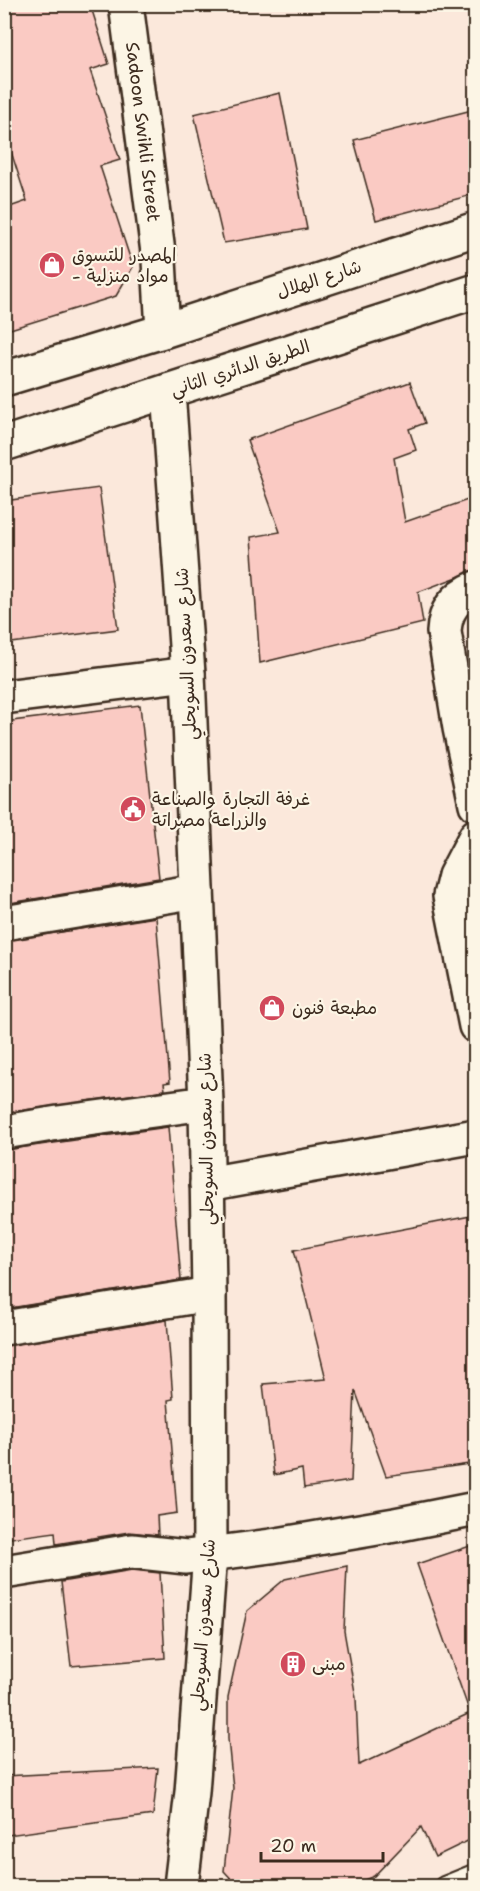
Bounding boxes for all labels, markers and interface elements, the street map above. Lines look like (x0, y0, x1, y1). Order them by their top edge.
street label: Sadoon Swihli Street (120, 41, 166, 223)
place label: المصدر للتسوق - مواد منزلية (72, 243, 176, 288)
shop icon: المصدر للتسوق - مواد منزلية (37, 250, 67, 280)
street label: شارع الهلال (273, 254, 365, 304)
street label: الطريق الدائري الثاني (167, 334, 314, 406)
street label: شارع سعدون السويحلي (169, 567, 206, 741)
place label: غرفة التجارة والصناعة والزراعة مصراتة (152, 787, 310, 832)
public building icon: غرفة التجارة والصناعة والزراعة مصراتة (118, 794, 148, 824)
shop icon: مطبعة فنون (257, 993, 287, 1023)
place label: مطبعة فنون (292, 996, 377, 1020)
street label: شارع سعدون السويحلي (192, 1052, 224, 1226)
street label: شارع سعدون السويحلي (185, 1538, 225, 1712)
building icon: مبنى (278, 1649, 308, 1679)
place label: مبنى (312, 1652, 346, 1676)
scale bar (261, 1825, 382, 1863)
text: 20 m (270, 1834, 316, 1858)

